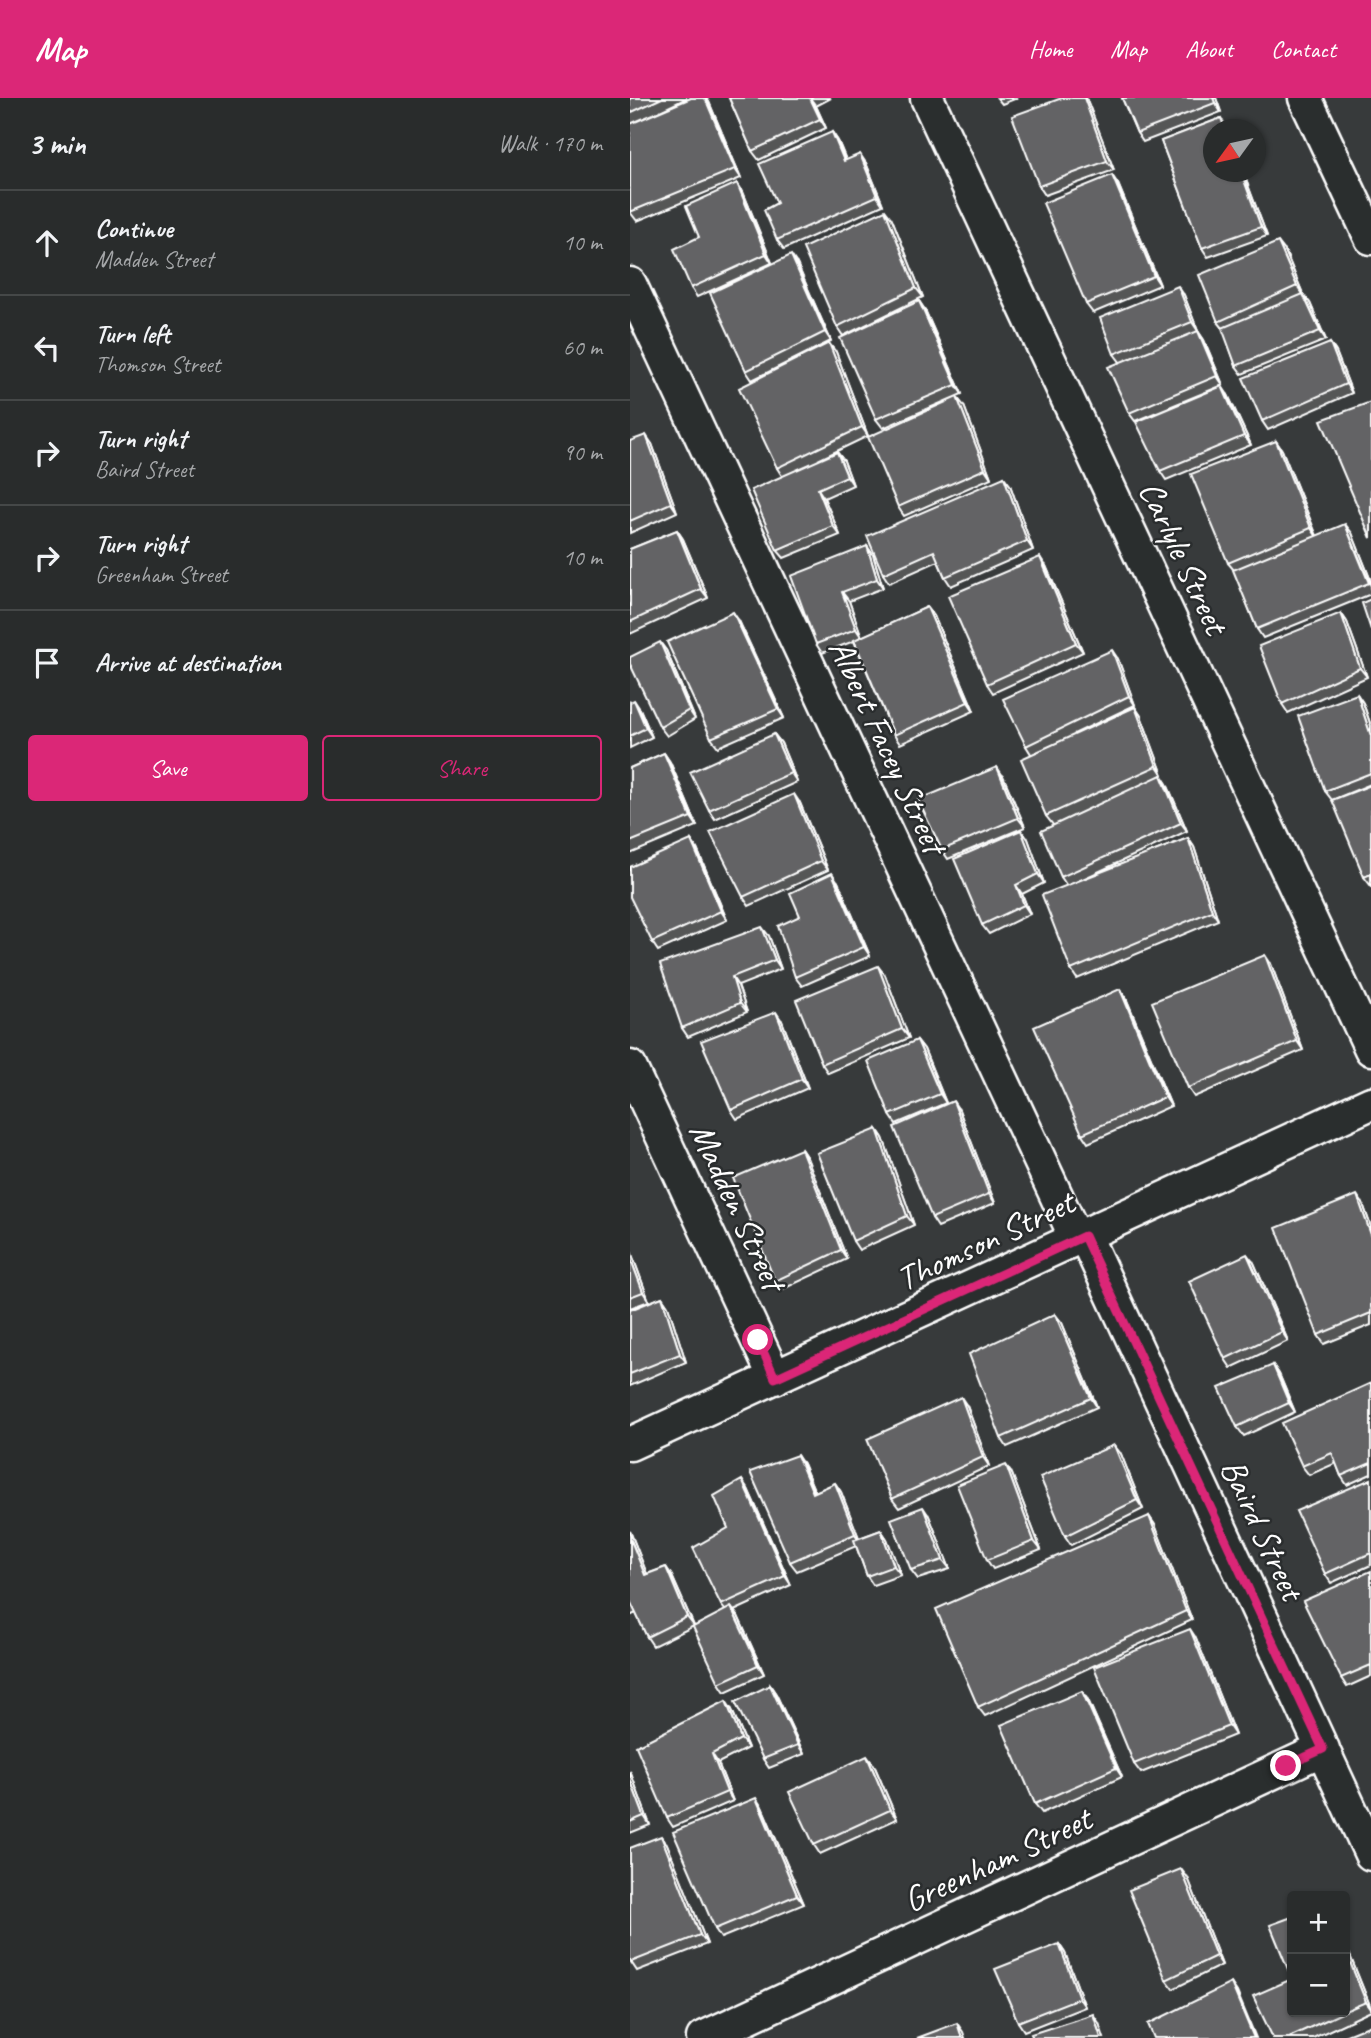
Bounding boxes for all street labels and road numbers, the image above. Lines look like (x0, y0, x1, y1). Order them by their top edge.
street label: Carlyle Street (1129, 474, 1240, 644)
street label: Albert Facey Street (818, 632, 959, 864)
street label: Madden Street (679, 1115, 798, 1301)
street label: Thomson Street (889, 1178, 1084, 1301)
street label: Baird Street (1210, 1452, 1316, 1610)
street label: Greenham Street (896, 1795, 1101, 1923)

